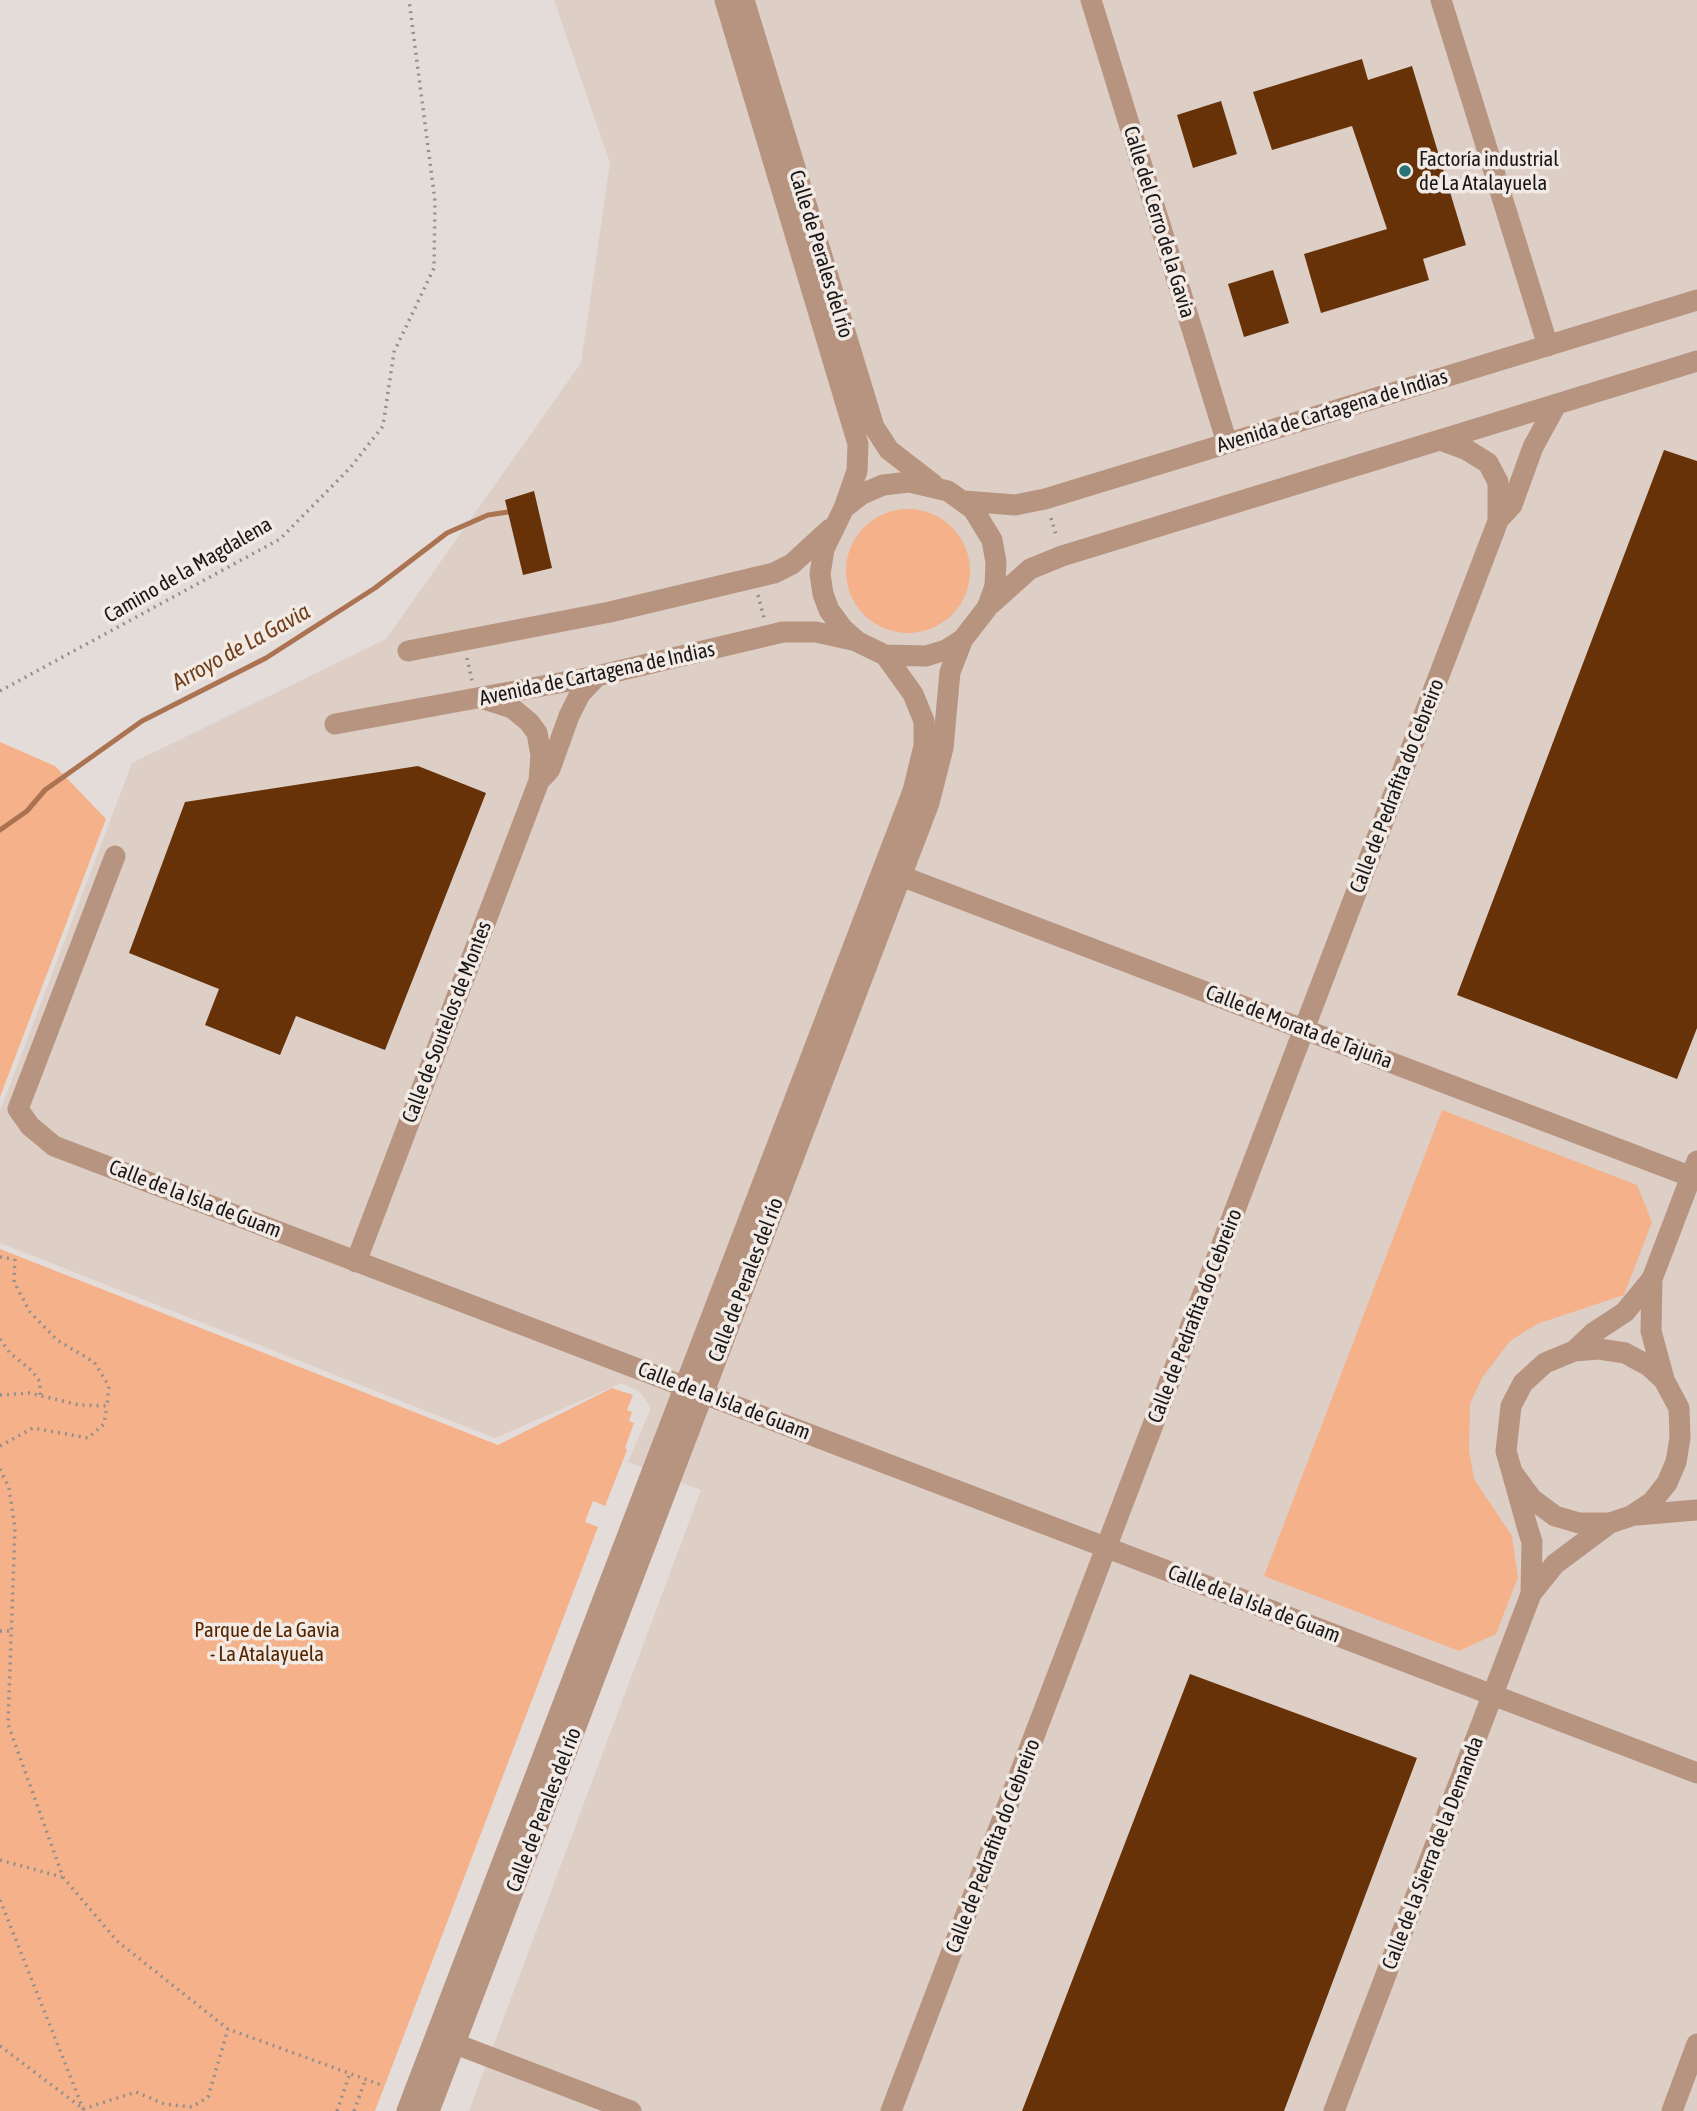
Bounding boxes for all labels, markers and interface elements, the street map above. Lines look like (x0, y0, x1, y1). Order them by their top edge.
street label: Calle del Cerro de la Gavia (1118, 123, 1200, 321)
place label: Factoría industrial de La Atalayuela (1419, 146, 1559, 196)
marker: Factoría industrial de La Atalayuela (1397, 163, 1413, 179)
street label: Calle de Perales del río (784, 167, 858, 341)
street label: Avenida de Cartagena de Indias (1214, 364, 1450, 458)
street label: Camino de la Magdalena (100, 512, 276, 628)
water label: Arroyo de La Gavia (167, 598, 315, 696)
street label: Avenida de Cartagena de Indias (477, 637, 717, 711)
street label: Calle de Pedrafita do Cebreiro (1344, 675, 1450, 897)
street label: Calle de Soutelos de Montes (397, 918, 497, 1126)
street label: Calle de Morata de Tajuña (1202, 980, 1396, 1074)
street label: Calle de la Isla de Guam (105, 1155, 285, 1243)
street label: Calle de Perales del río (703, 1194, 789, 1366)
street label: Calle de Pedrafita do Cebreiro (1142, 1205, 1248, 1427)
street label: Calle de la Isla de Guam (634, 1357, 814, 1445)
street label: Calle de la Isla de Guam (1164, 1560, 1344, 1648)
park label: Parque de La Gavia - La Atalayuela (194, 1617, 340, 1667)
street label: Calle de Perales del río (501, 1724, 587, 1896)
street label: Calle de la Sierra de la Demanda (1377, 1733, 1489, 1973)
street label: Calle de Pedrafita do Cebreiro (940, 1735, 1046, 1957)

